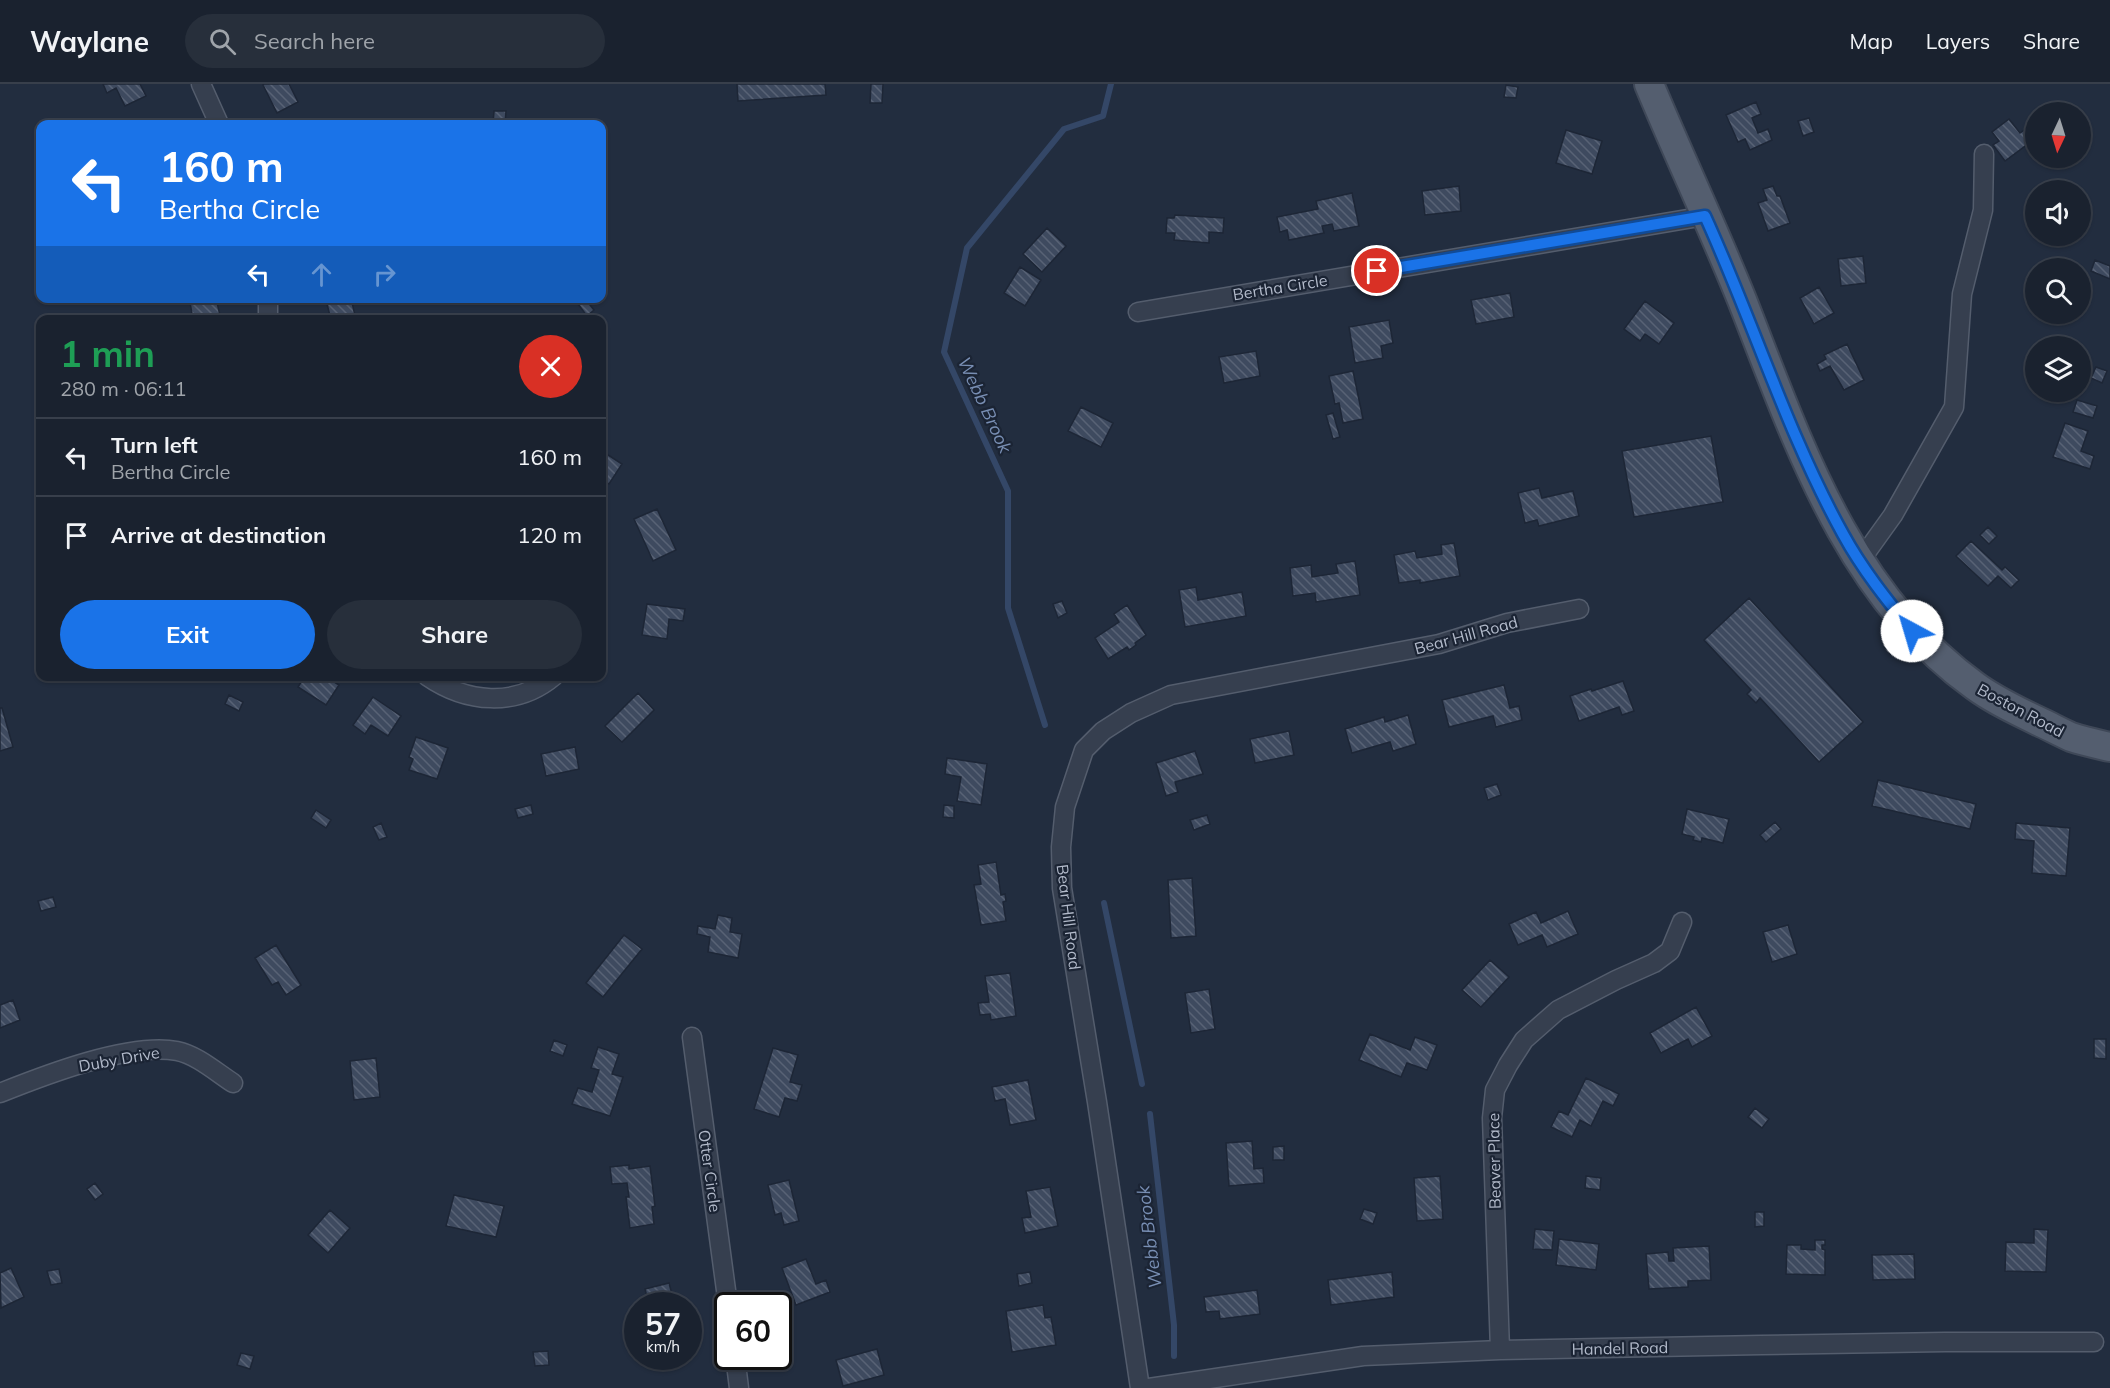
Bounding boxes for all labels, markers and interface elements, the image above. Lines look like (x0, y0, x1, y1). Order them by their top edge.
search box (185, 14, 605, 68)
text: Waylane (30, 24, 149, 59)
icon: search (206, 25, 239, 58)
text: Search here (254, 27, 375, 55)
text: Map (1850, 28, 1893, 54)
text: Layers (1926, 28, 1990, 54)
text: Share (2023, 28, 2080, 54)
north arrow (2025, 102, 2091, 168)
map controls (2025, 102, 2091, 402)
text: 160 m (159, 140, 284, 193)
icon: left (60, 144, 138, 222)
button: sound (2025, 180, 2091, 246)
text: Bertha Circle (159, 192, 320, 226)
pin (1351, 245, 1402, 296)
icon: arrive (1360, 254, 1393, 287)
icon: left (242, 258, 275, 291)
icon: ahead (305, 258, 338, 291)
icon: right (368, 258, 401, 291)
button: search (2025, 258, 2091, 324)
street label: Bertha Circle (1231, 270, 1329, 304)
text: 1 min (60, 331, 155, 376)
button: close (519, 335, 582, 398)
button: layers (2025, 336, 2091, 402)
water label: Webb Brook (953, 353, 1018, 457)
text: 280 m · 06:11 (60, 376, 186, 401)
text: Turn left (111, 431, 198, 459)
icon: left (60, 441, 93, 474)
text: 160 m (517, 443, 582, 471)
text: Bertha Circle (111, 459, 230, 484)
icon: arrive (60, 519, 93, 552)
text: Arrive at destination (111, 521, 326, 549)
text: 120 m (517, 521, 582, 549)
position arrow (1880, 599, 1944, 663)
button: Exit (60, 600, 315, 669)
button: Share (327, 600, 582, 669)
street label: Bear Hill Road (1412, 612, 1520, 658)
street label: Boston Road (1974, 679, 2068, 741)
street label: Bear Hill Road (1053, 863, 1085, 971)
street label: Duby Drive (77, 1042, 161, 1076)
street label: Beaver Place (1483, 1113, 1505, 1209)
street label: Otter Circle (694, 1129, 726, 1213)
water label: Webb Brook (1131, 1184, 1167, 1290)
speed limit sign: 60 (714, 1292, 792, 1370)
text: 57 (645, 1305, 681, 1343)
text: km/h (646, 1337, 680, 1356)
street label: Handel Road (1571, 1337, 1669, 1359)

